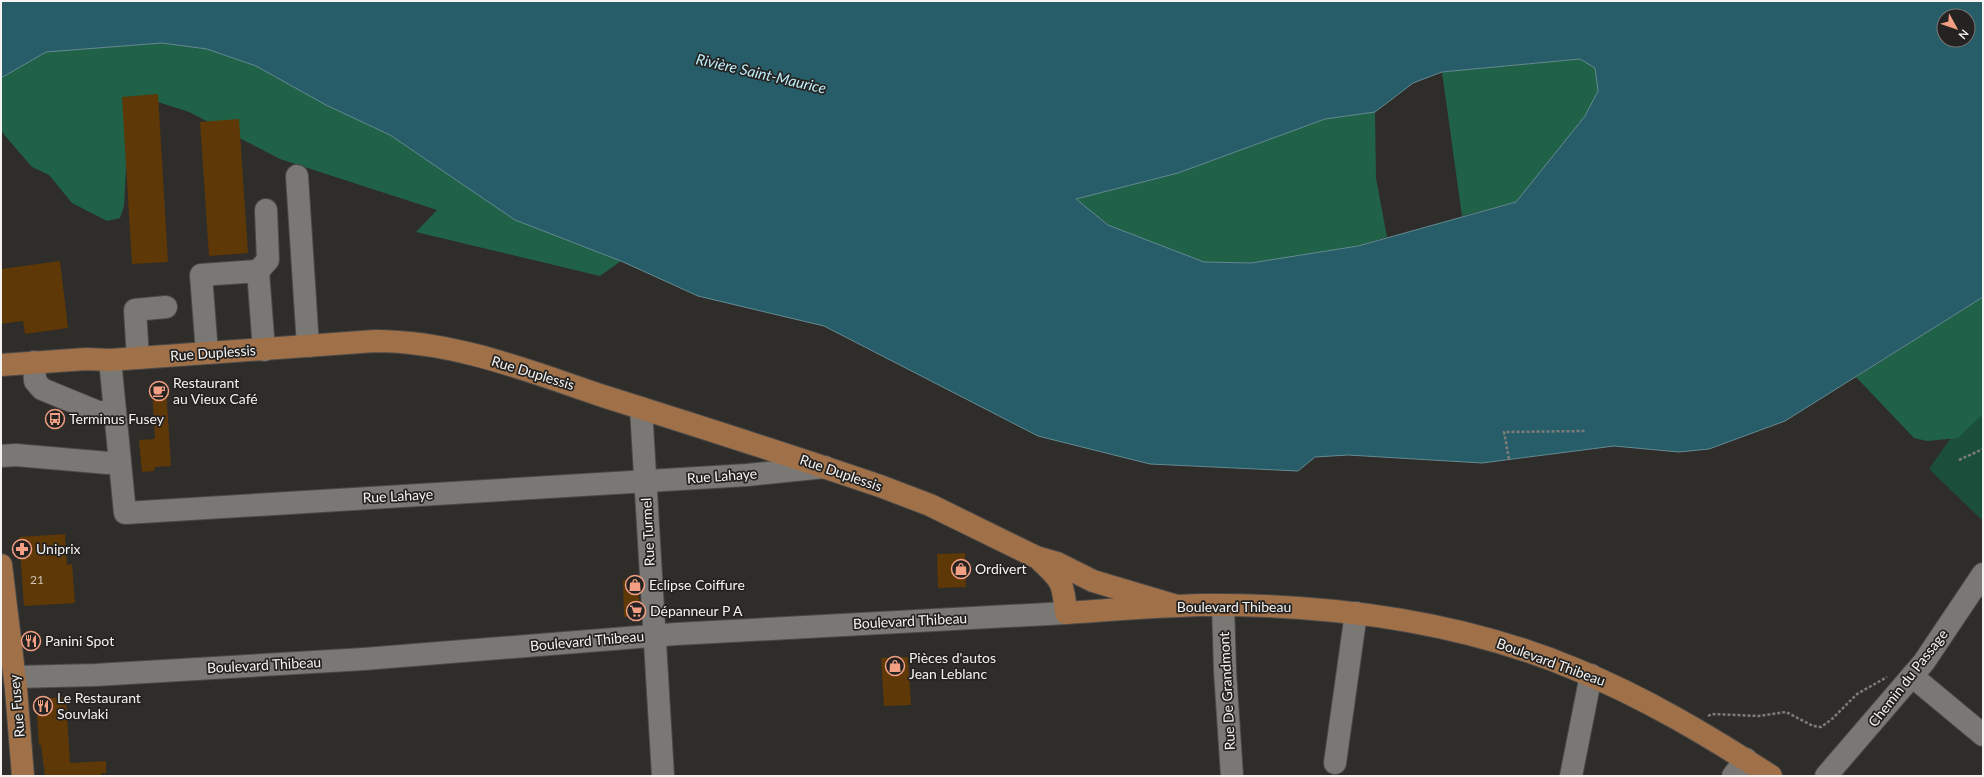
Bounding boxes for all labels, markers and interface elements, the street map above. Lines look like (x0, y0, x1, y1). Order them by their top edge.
north arrow (1936, 8, 1976, 48)
text: N (1956, 27, 1972, 42)
water label: Rivière Saint-Maurice (694, 49, 828, 97)
street label: Rue Duplessis (170, 341, 256, 364)
street label: Rue Duplessis (490, 352, 577, 393)
place label: Restaurant au Vieux Café (173, 374, 258, 407)
cafe icon: Restaurant au Vieux Café (148, 380, 170, 402)
bus stop icon: Terminus Fusey (44, 408, 66, 430)
place label: Terminus Fusey (69, 410, 165, 427)
street label: Rue Duplessis (798, 451, 884, 495)
street label: Rue Lahaye (686, 465, 758, 486)
street label: Rue Lahaye (362, 485, 434, 506)
street label: Rue Turmel (637, 497, 658, 567)
pharmacy icon: Uniprix (11, 538, 33, 560)
place label: Uniprix (36, 540, 81, 557)
shop icon: Ordivert (950, 558, 972, 580)
place label: Ordivert (975, 560, 1027, 577)
house number: 21 (30, 572, 44, 587)
shop icon: Eclipse Coiffure (624, 574, 646, 596)
place label: Eclipse Coiffure (649, 576, 745, 593)
street label: Boulevard Thibeau (1177, 598, 1291, 615)
supermarket icon: Dépanneur P A (625, 600, 647, 622)
place label: Dépanneur P A (650, 602, 743, 619)
street label: Boulevard Thibeau (852, 609, 968, 632)
street label: Chemin du Passage (1864, 626, 1951, 730)
street label: Boulevard Thibeau (529, 627, 645, 654)
restaurant icon: Panini Spot (20, 630, 42, 652)
street label: Rue De Grandmont (1215, 631, 1238, 751)
place label: Panini Spot (45, 632, 114, 649)
street label: Boulevard Thibeau (1495, 634, 1608, 689)
place label: Pièces d'autos Jean Leblanc (909, 649, 996, 682)
street label: Boulevard Thibeau (206, 653, 322, 676)
shop icon: Pièces d'autos Jean Leblanc (884, 655, 906, 677)
street label: Rue Fusey (5, 673, 28, 738)
place label: Le Restaurant Souvlaki (57, 689, 141, 722)
restaurant icon: Le Restaurant Souvlaki (32, 695, 54, 717)

